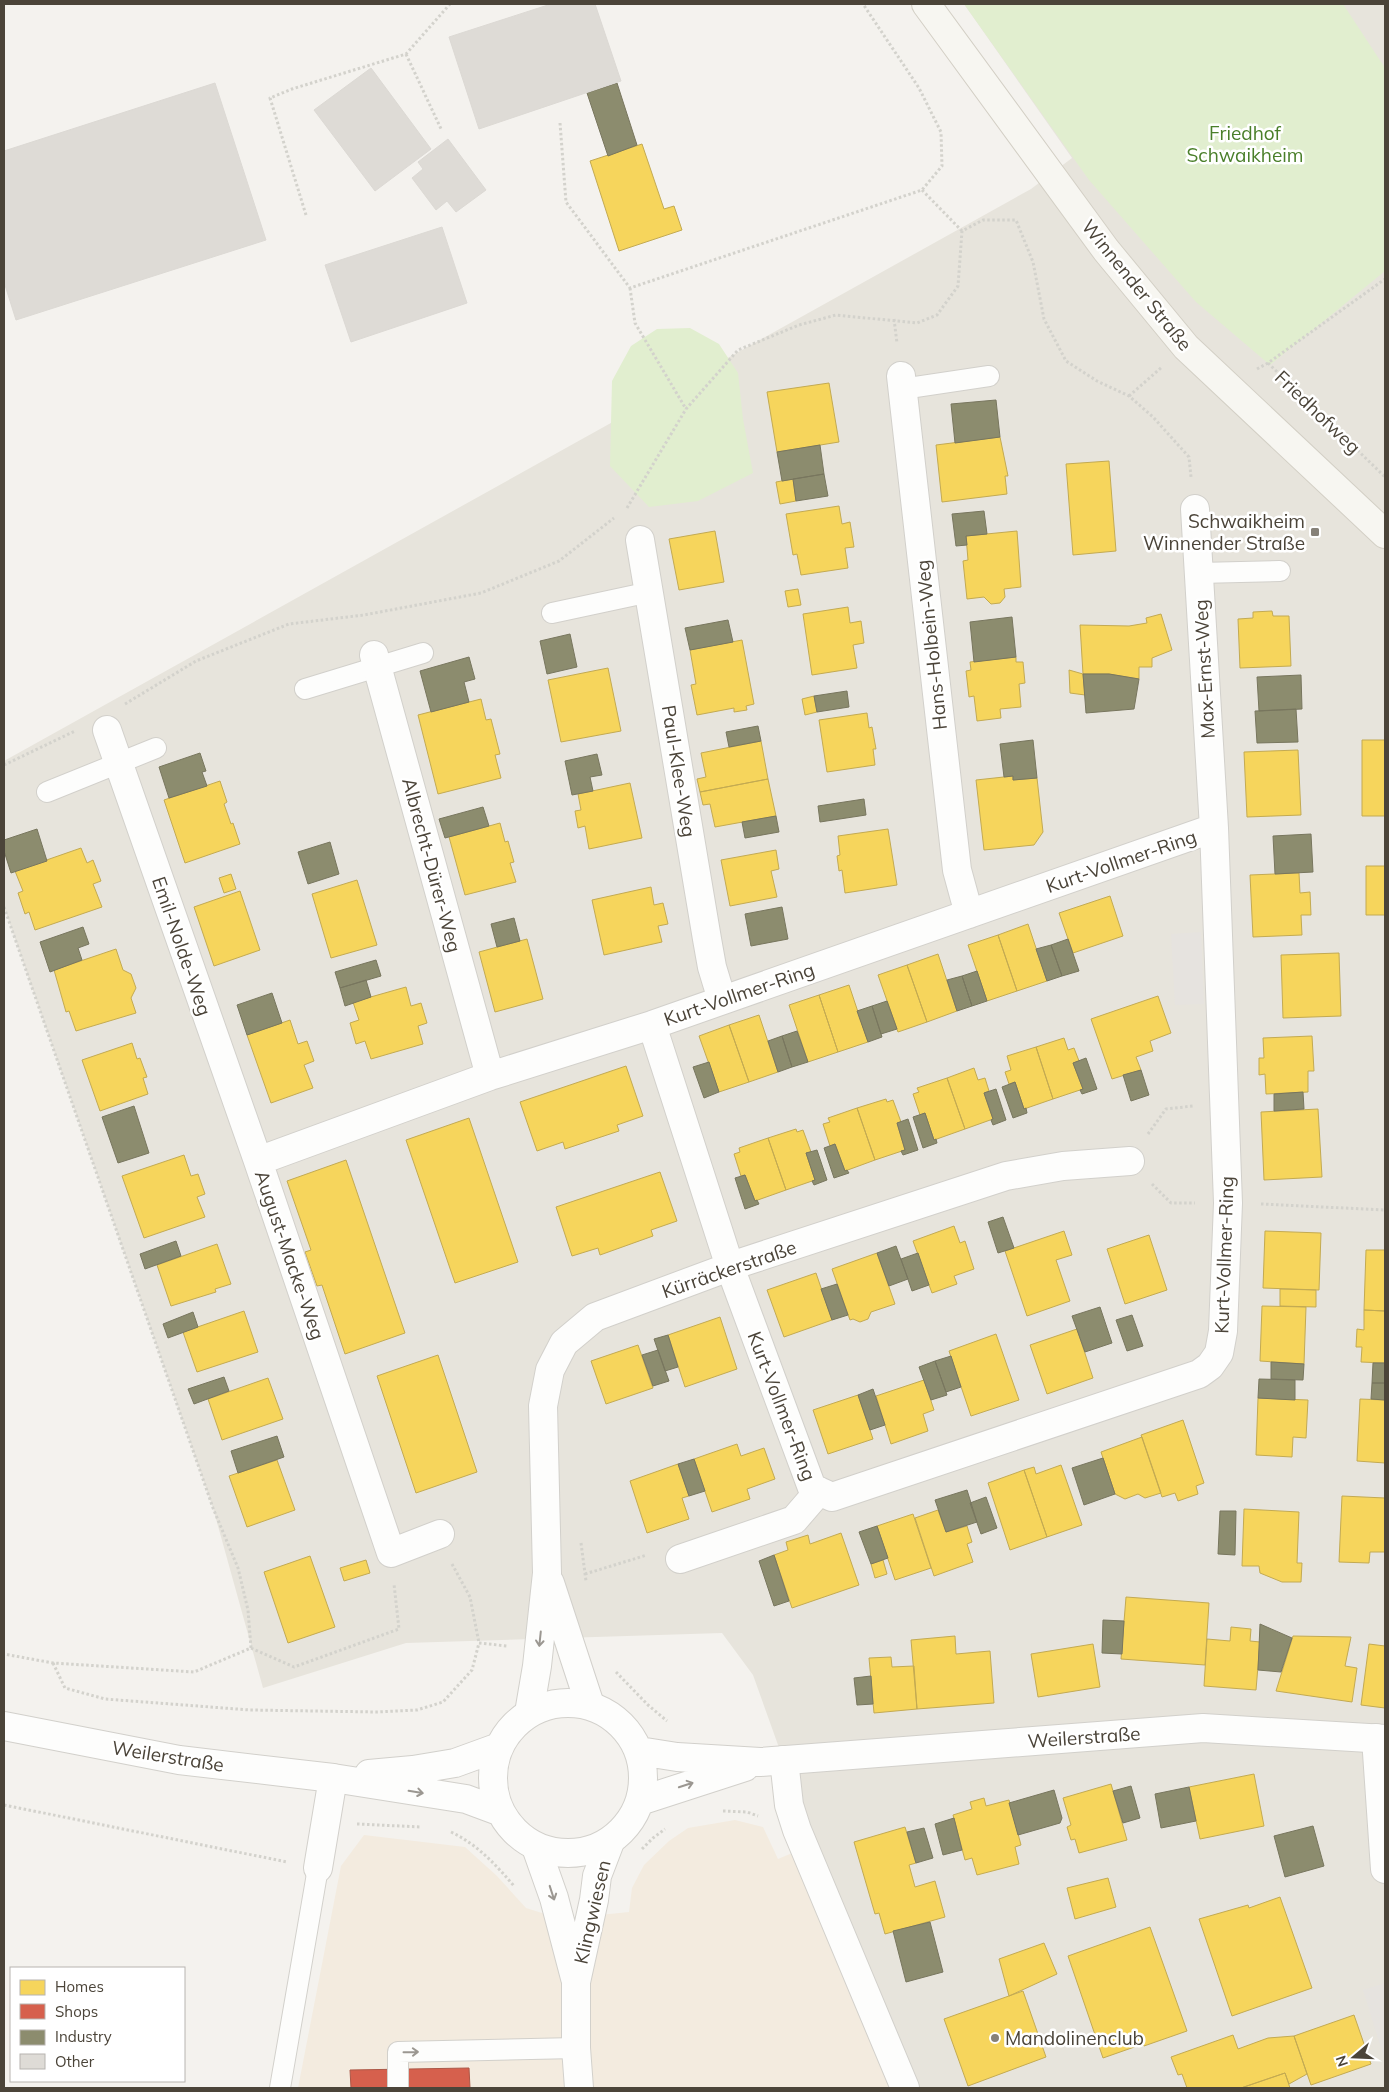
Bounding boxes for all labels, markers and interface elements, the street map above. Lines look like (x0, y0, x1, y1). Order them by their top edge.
park label: Friedhof Schwaikheim (1187, 121, 1303, 167)
street label: Winnender Straße (1077, 214, 1197, 356)
street label: Friedhofweg (1270, 365, 1366, 459)
place label: Schwaikheim Winnender Straße (1143, 509, 1305, 555)
marker: Schwaikheim Winnender Straße (1309, 526, 1321, 538)
street label: Hans-Holbein-Weg (910, 559, 952, 731)
street label: Max-Ernst-Weg (1188, 599, 1220, 739)
street label: Paul-Klee-Weg (657, 703, 701, 839)
street label: Albrecht-Dürer-Weg (397, 775, 467, 955)
street label: Kurt-Vollmer-Ring (1042, 824, 1200, 898)
street label: Emil-Nolde-Weg (147, 873, 217, 1019)
street label: Kurt-Vollmer-Ring (660, 957, 818, 1031)
street label: August-Macke-Weg (250, 1167, 330, 1343)
street label: Kurt-Vollmer-Ring (1209, 1176, 1239, 1334)
street label: Kürräckerstraße (659, 1235, 799, 1303)
street label: Kurt-Vollmer-Ring (743, 1328, 821, 1484)
one-way arrow (535, 1631, 545, 1647)
street label: Weilerstraße (1027, 1721, 1141, 1753)
street label: Weilerstraße (110, 1735, 226, 1777)
one-way arrow (678, 1780, 694, 1790)
one-way arrow (407, 1787, 423, 1797)
street label: Klingwiesen (568, 1858, 616, 1966)
one-way arrow (548, 1885, 557, 1901)
legend (10, 1967, 185, 2082)
text: Homes (55, 1977, 104, 1996)
text: Shops (55, 2002, 98, 2021)
place label: Mandolinenclub (1005, 2026, 1144, 2050)
text: Industry (55, 2027, 112, 2046)
marker: Mandolinenclub (989, 2032, 1001, 2044)
north arrow (1329, 2032, 1379, 2082)
one-way arrow (402, 2047, 418, 2057)
text: Other (55, 2052, 95, 2071)
text: N (1331, 2053, 1352, 2069)

